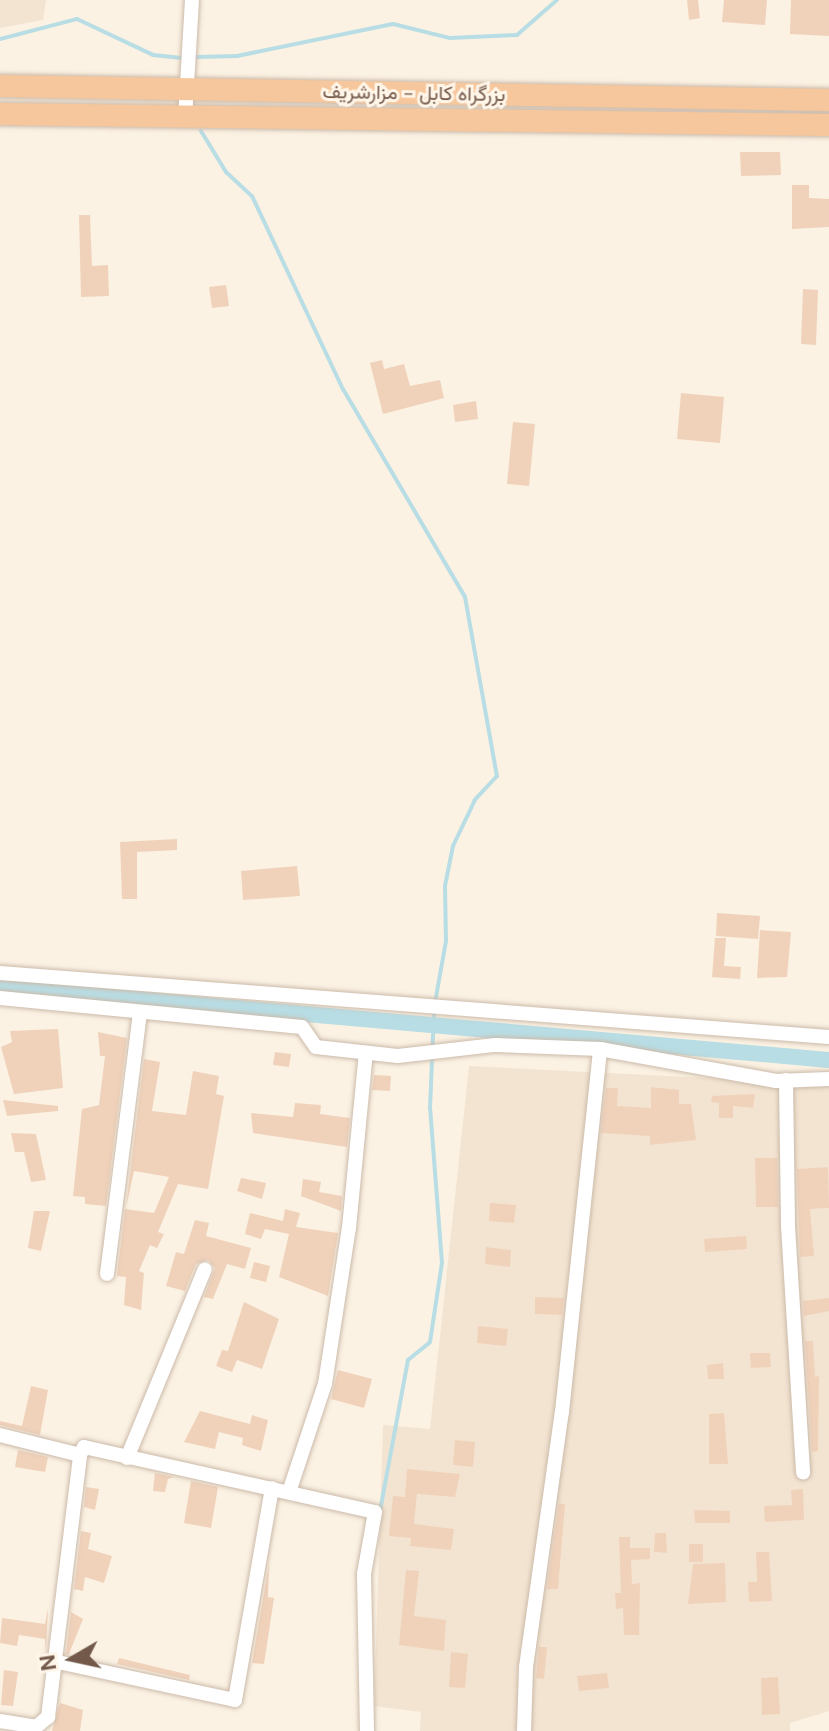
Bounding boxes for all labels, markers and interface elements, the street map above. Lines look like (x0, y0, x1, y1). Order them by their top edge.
street label: بزرگراه کابل - مزارشریف (322, 79, 506, 107)
north arrow (32, 1619, 112, 1699)
text: N (32, 1653, 63, 1673)

